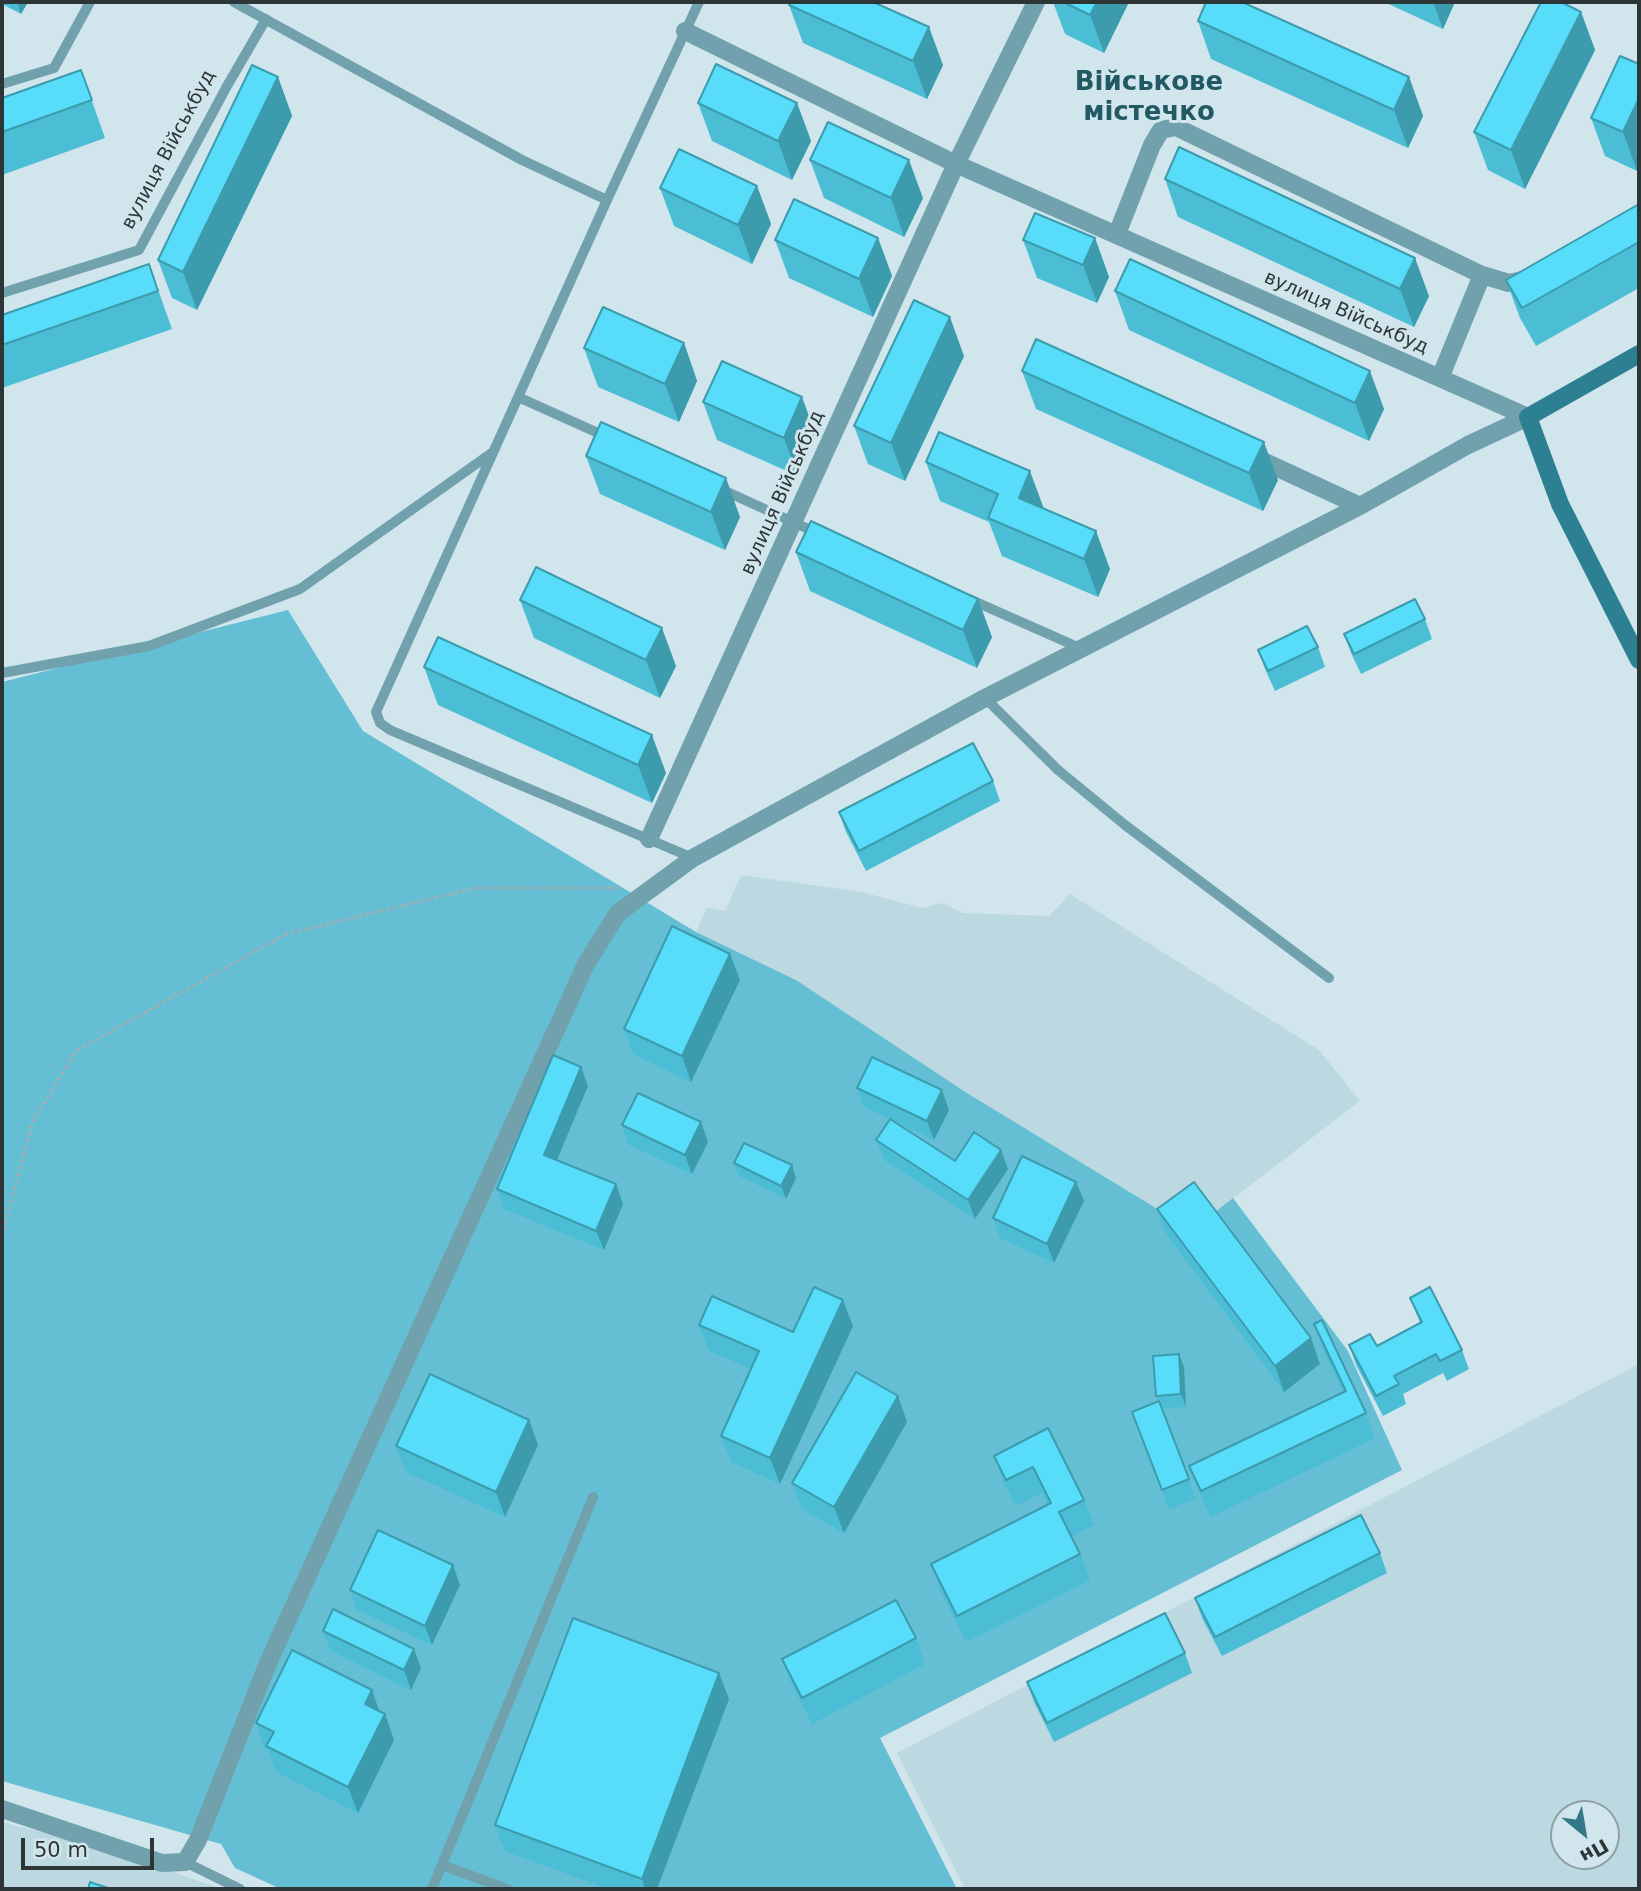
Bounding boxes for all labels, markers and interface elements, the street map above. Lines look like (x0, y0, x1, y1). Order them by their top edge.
street label: вулиця Військбуд (117, 66, 221, 234)
district label: Військове містечко (1075, 67, 1223, 128)
street label: вулиця Військбуд (1260, 267, 1432, 359)
street label: вулиця Військбуд (737, 407, 829, 579)
north arrow (1550, 1800, 1620, 1870)
scale bar (24, 1825, 158, 1869)
text: Пн (1576, 1835, 1613, 1868)
text: 50 m (34, 1838, 88, 1862)

